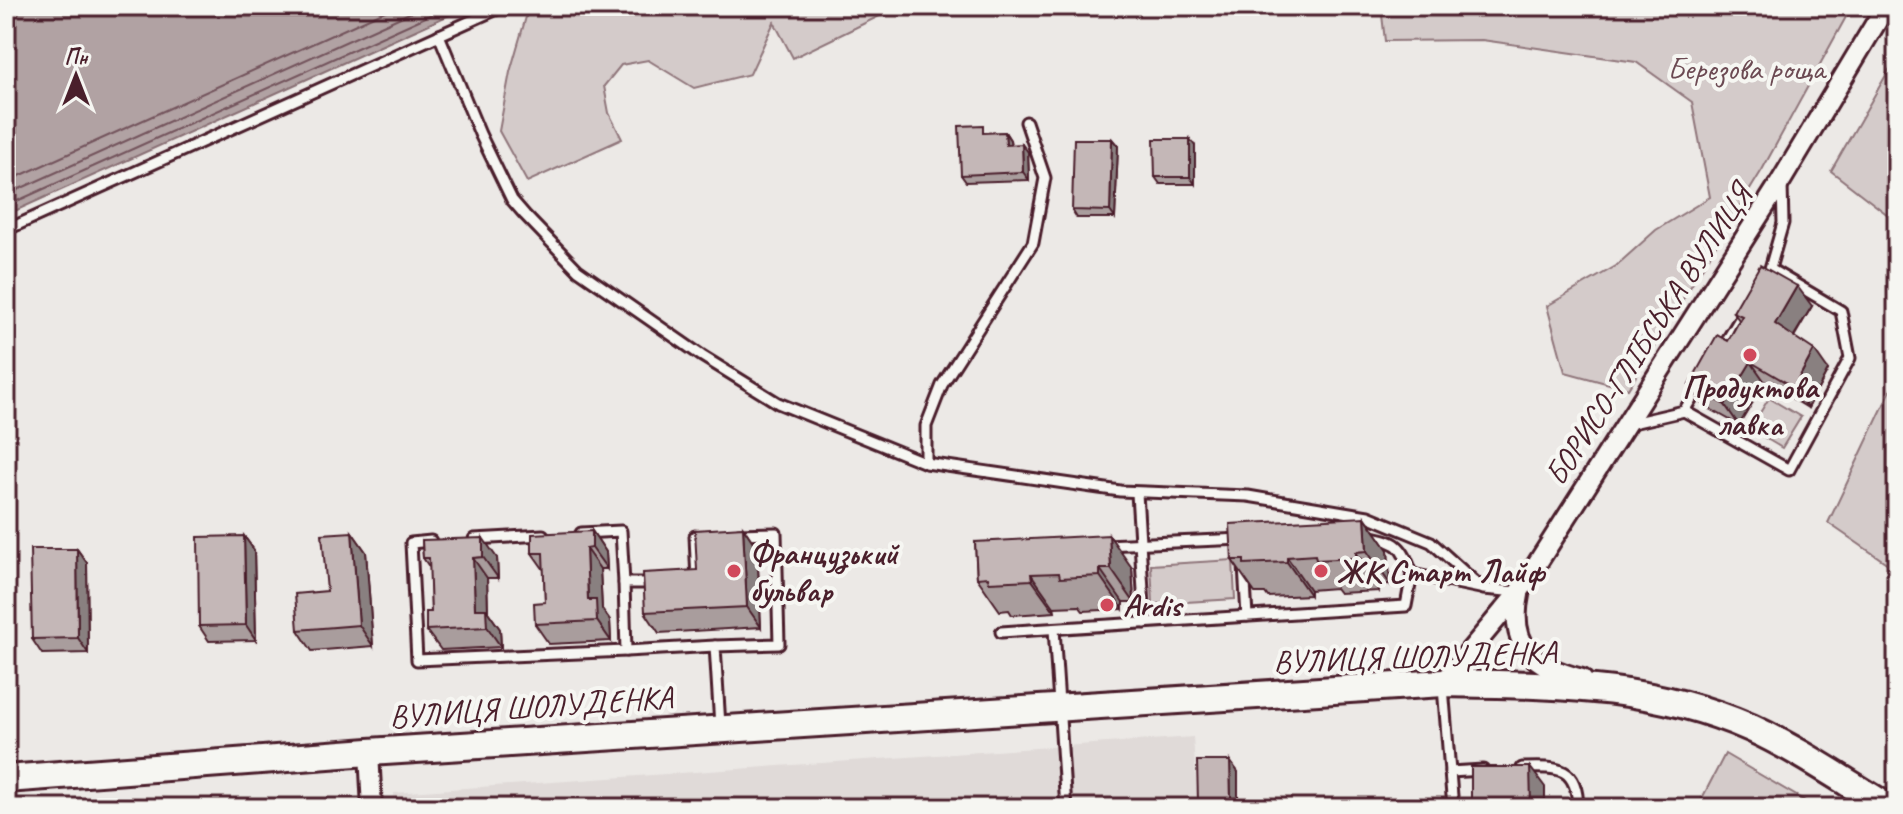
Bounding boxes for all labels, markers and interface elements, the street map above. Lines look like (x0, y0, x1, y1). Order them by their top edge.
north arrow (36, 36, 116, 116)
text: Пн (64, 43, 89, 71)
park label: Березова роща (1667, 48, 1828, 89)
street label: БОРИСО-ГЛІБСЬКА ВУЛИЦЯ (1535, 173, 1763, 493)
marker: Продуктова лавка (1741, 346, 1759, 364)
place label: Продуктова лавка (1682, 367, 1820, 445)
place label: Французький бульвар (750, 533, 900, 611)
place label: ЖК Старт Лайф (1337, 551, 1547, 592)
marker: Французький бульвар (725, 562, 743, 580)
marker: ЖК Старт Лайф (1312, 562, 1330, 580)
place label: Ardis (1123, 585, 1184, 626)
marker: Ardis (1098, 596, 1116, 614)
street label: ВУЛИЦЯ ШОЛУДЕНКА (1273, 631, 1559, 682)
street label: ВУЛИЦЯ ШОЛУДЕНКА (388, 677, 676, 737)

